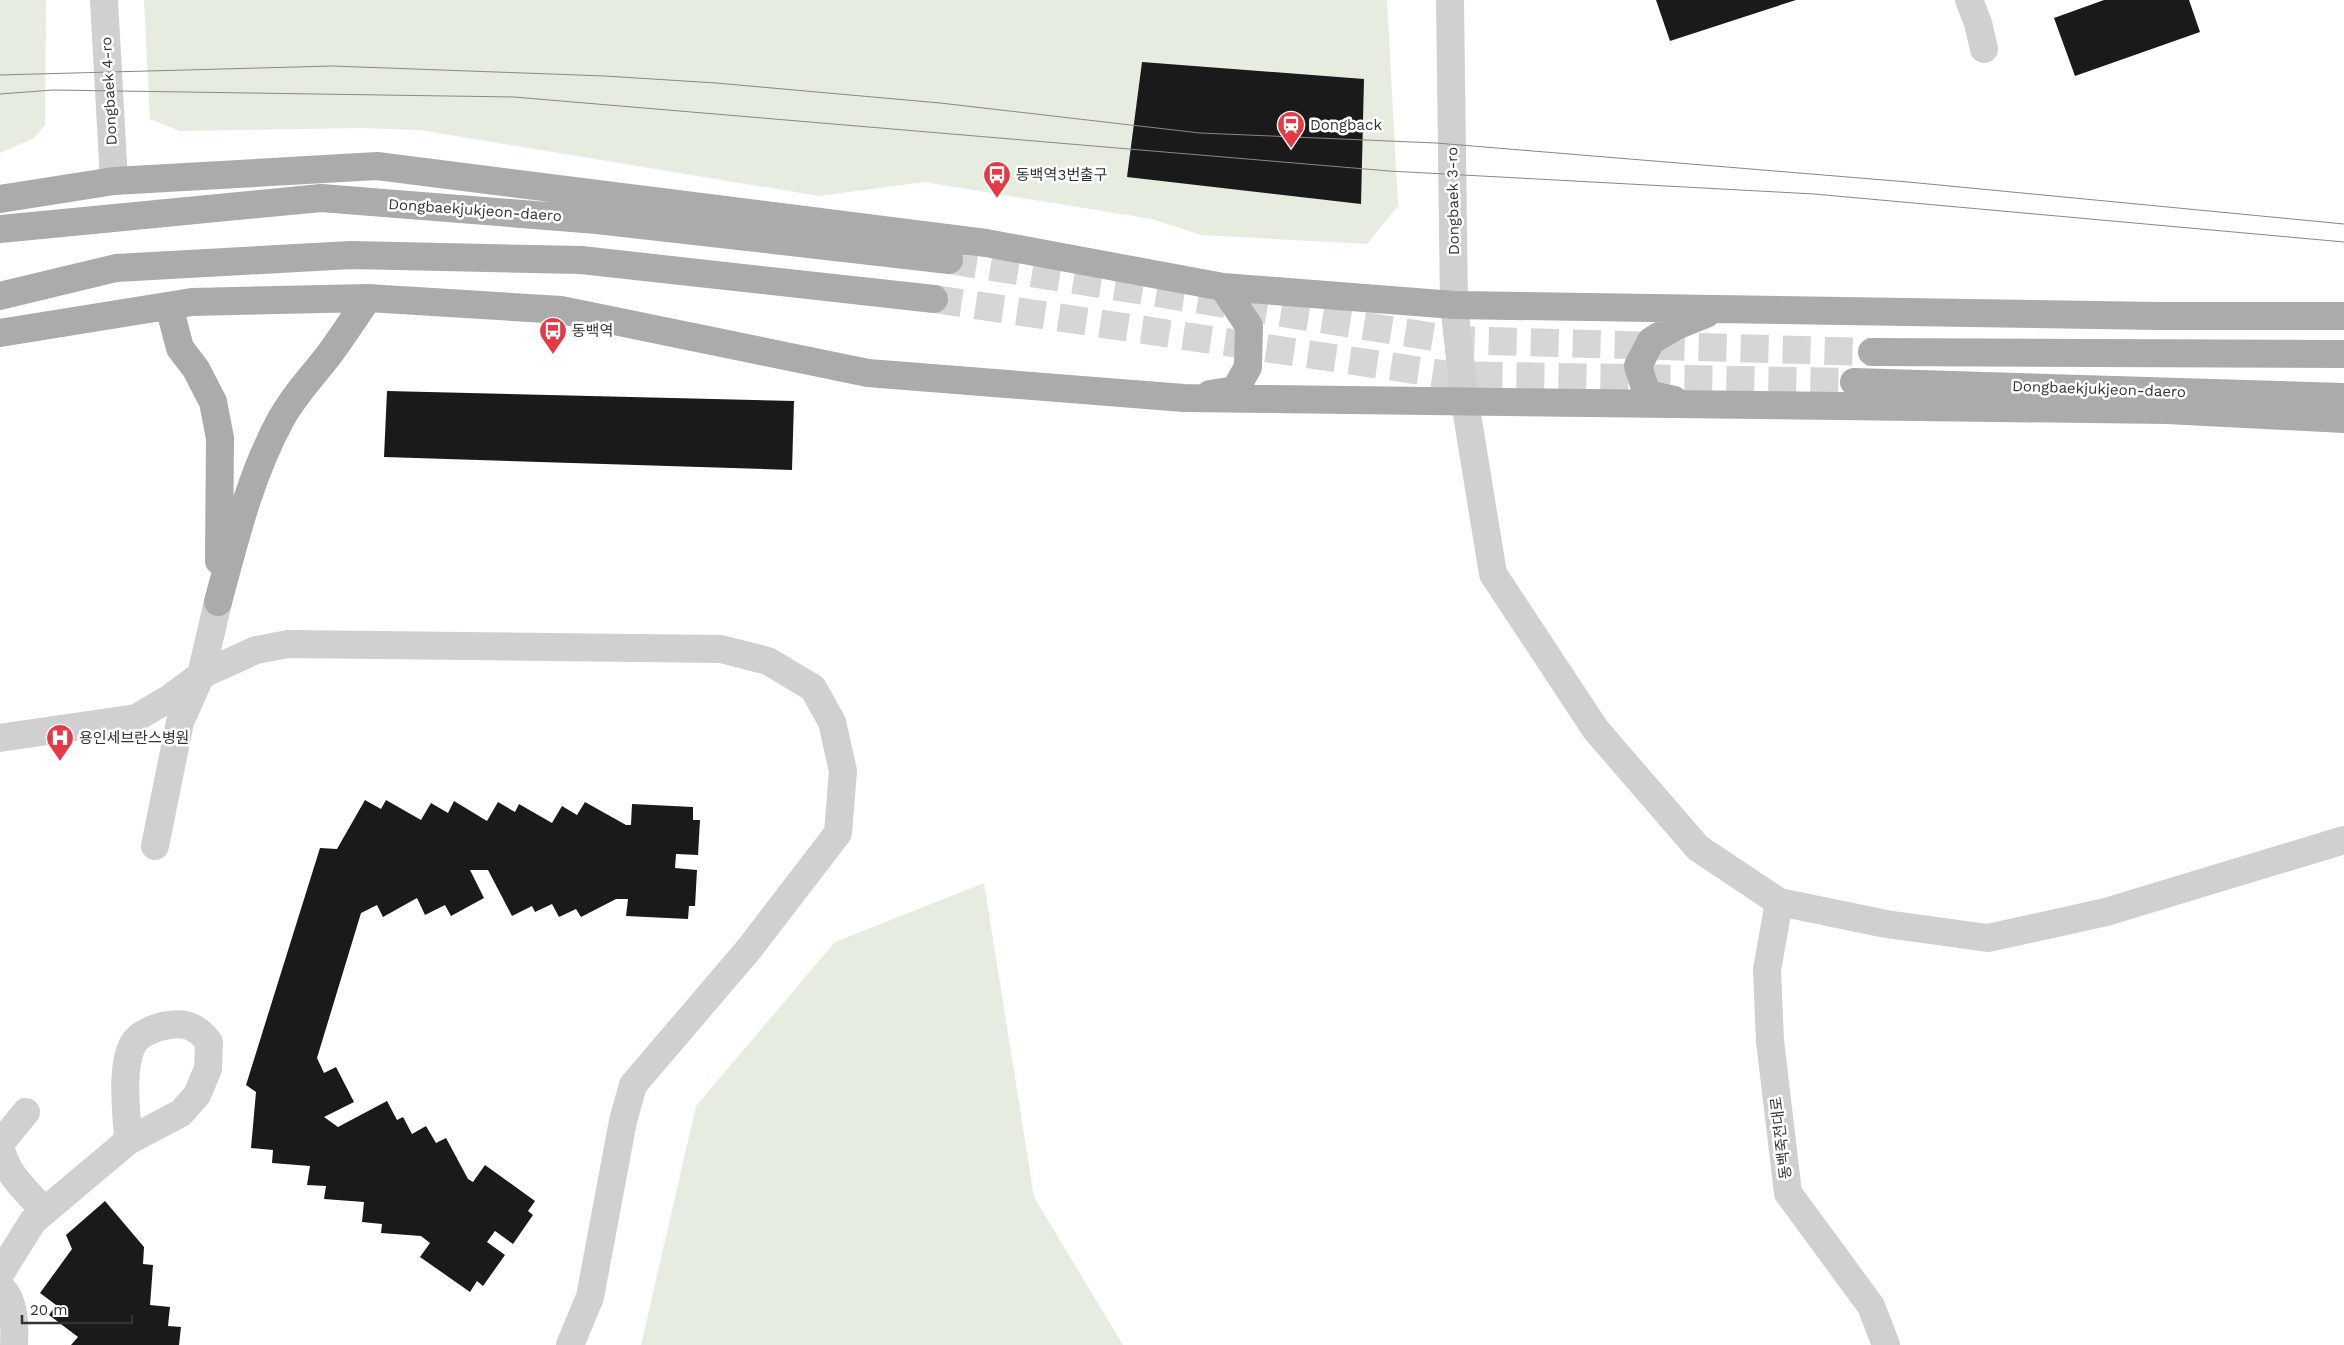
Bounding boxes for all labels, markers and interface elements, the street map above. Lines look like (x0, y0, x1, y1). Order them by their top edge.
street label: Dongbaek 4-ro (97, 36, 121, 146)
station icon: Dongback (1276, 110, 1306, 149)
place label: Dongback (1310, 116, 1382, 134)
street label: Dongbaek 3-ro (1443, 147, 1463, 255)
bus stop icon: 동백역3번출구 (982, 160, 1012, 199)
place label: 동백역3번출구 (1016, 166, 1108, 184)
street label: Dongbaekjukjeon-daero (388, 195, 562, 225)
bus stop icon: 동백역 (538, 316, 568, 355)
place label: 동백역 (572, 322, 613, 340)
street label: Dongbaekjukjeon-daero (2012, 377, 2186, 401)
hospital icon: 용인세브란스병원 (45, 723, 75, 762)
place label: 용인세브란스병원 (79, 729, 189, 747)
street label: 동백죽전대로 (1767, 1096, 1795, 1180)
scale bar (22, 1292, 132, 1324)
text: 20 m (30, 1301, 68, 1319)

